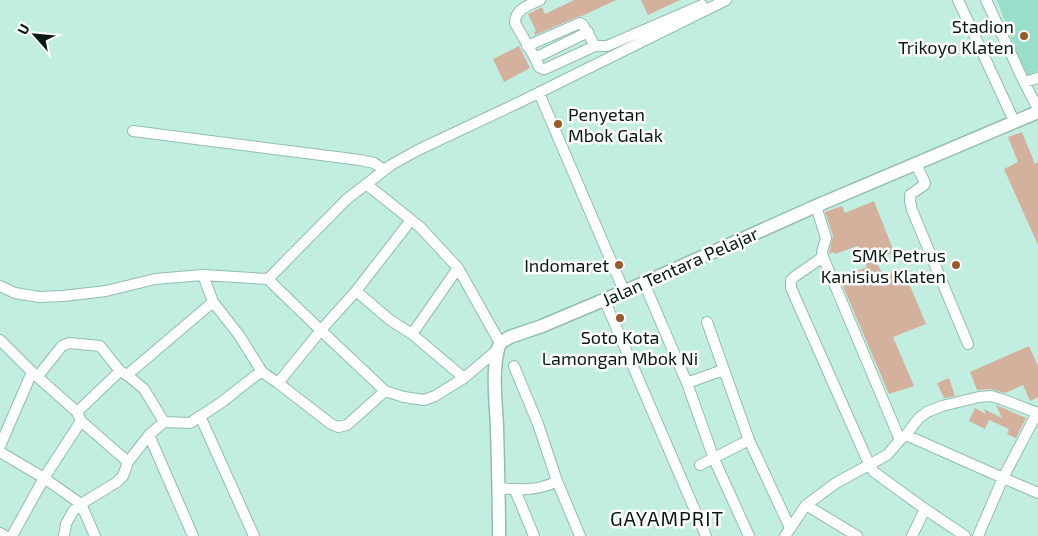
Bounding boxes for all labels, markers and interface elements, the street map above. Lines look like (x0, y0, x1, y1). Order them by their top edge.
north arrow (10, 10, 60, 60)
place label: Stadion Trikoyo Klaten (898, 15, 1014, 58)
text: U (13, 21, 33, 37)
marker: Stadion Trikoyo Klaten (1018, 30, 1030, 42)
place label: Penyetan Mbok Galak (568, 103, 663, 146)
marker: Penyetan Mbok Galak (552, 118, 564, 130)
street label: Jalan Tentara Pelajar (598, 222, 762, 310)
place label: SMK Petrus Kanisius Klaten (821, 244, 946, 287)
place label: Indomaret (524, 254, 609, 276)
marker: Indomaret (613, 259, 625, 271)
marker: SMK Petrus Kanisius Klaten (950, 259, 962, 271)
marker: Soto Kota Lamongan Mbok Ni (614, 312, 626, 324)
place label: Soto Kota Lamongan Mbok Ni (542, 326, 698, 369)
district label: GAYAMPRIT (610, 506, 724, 530)

